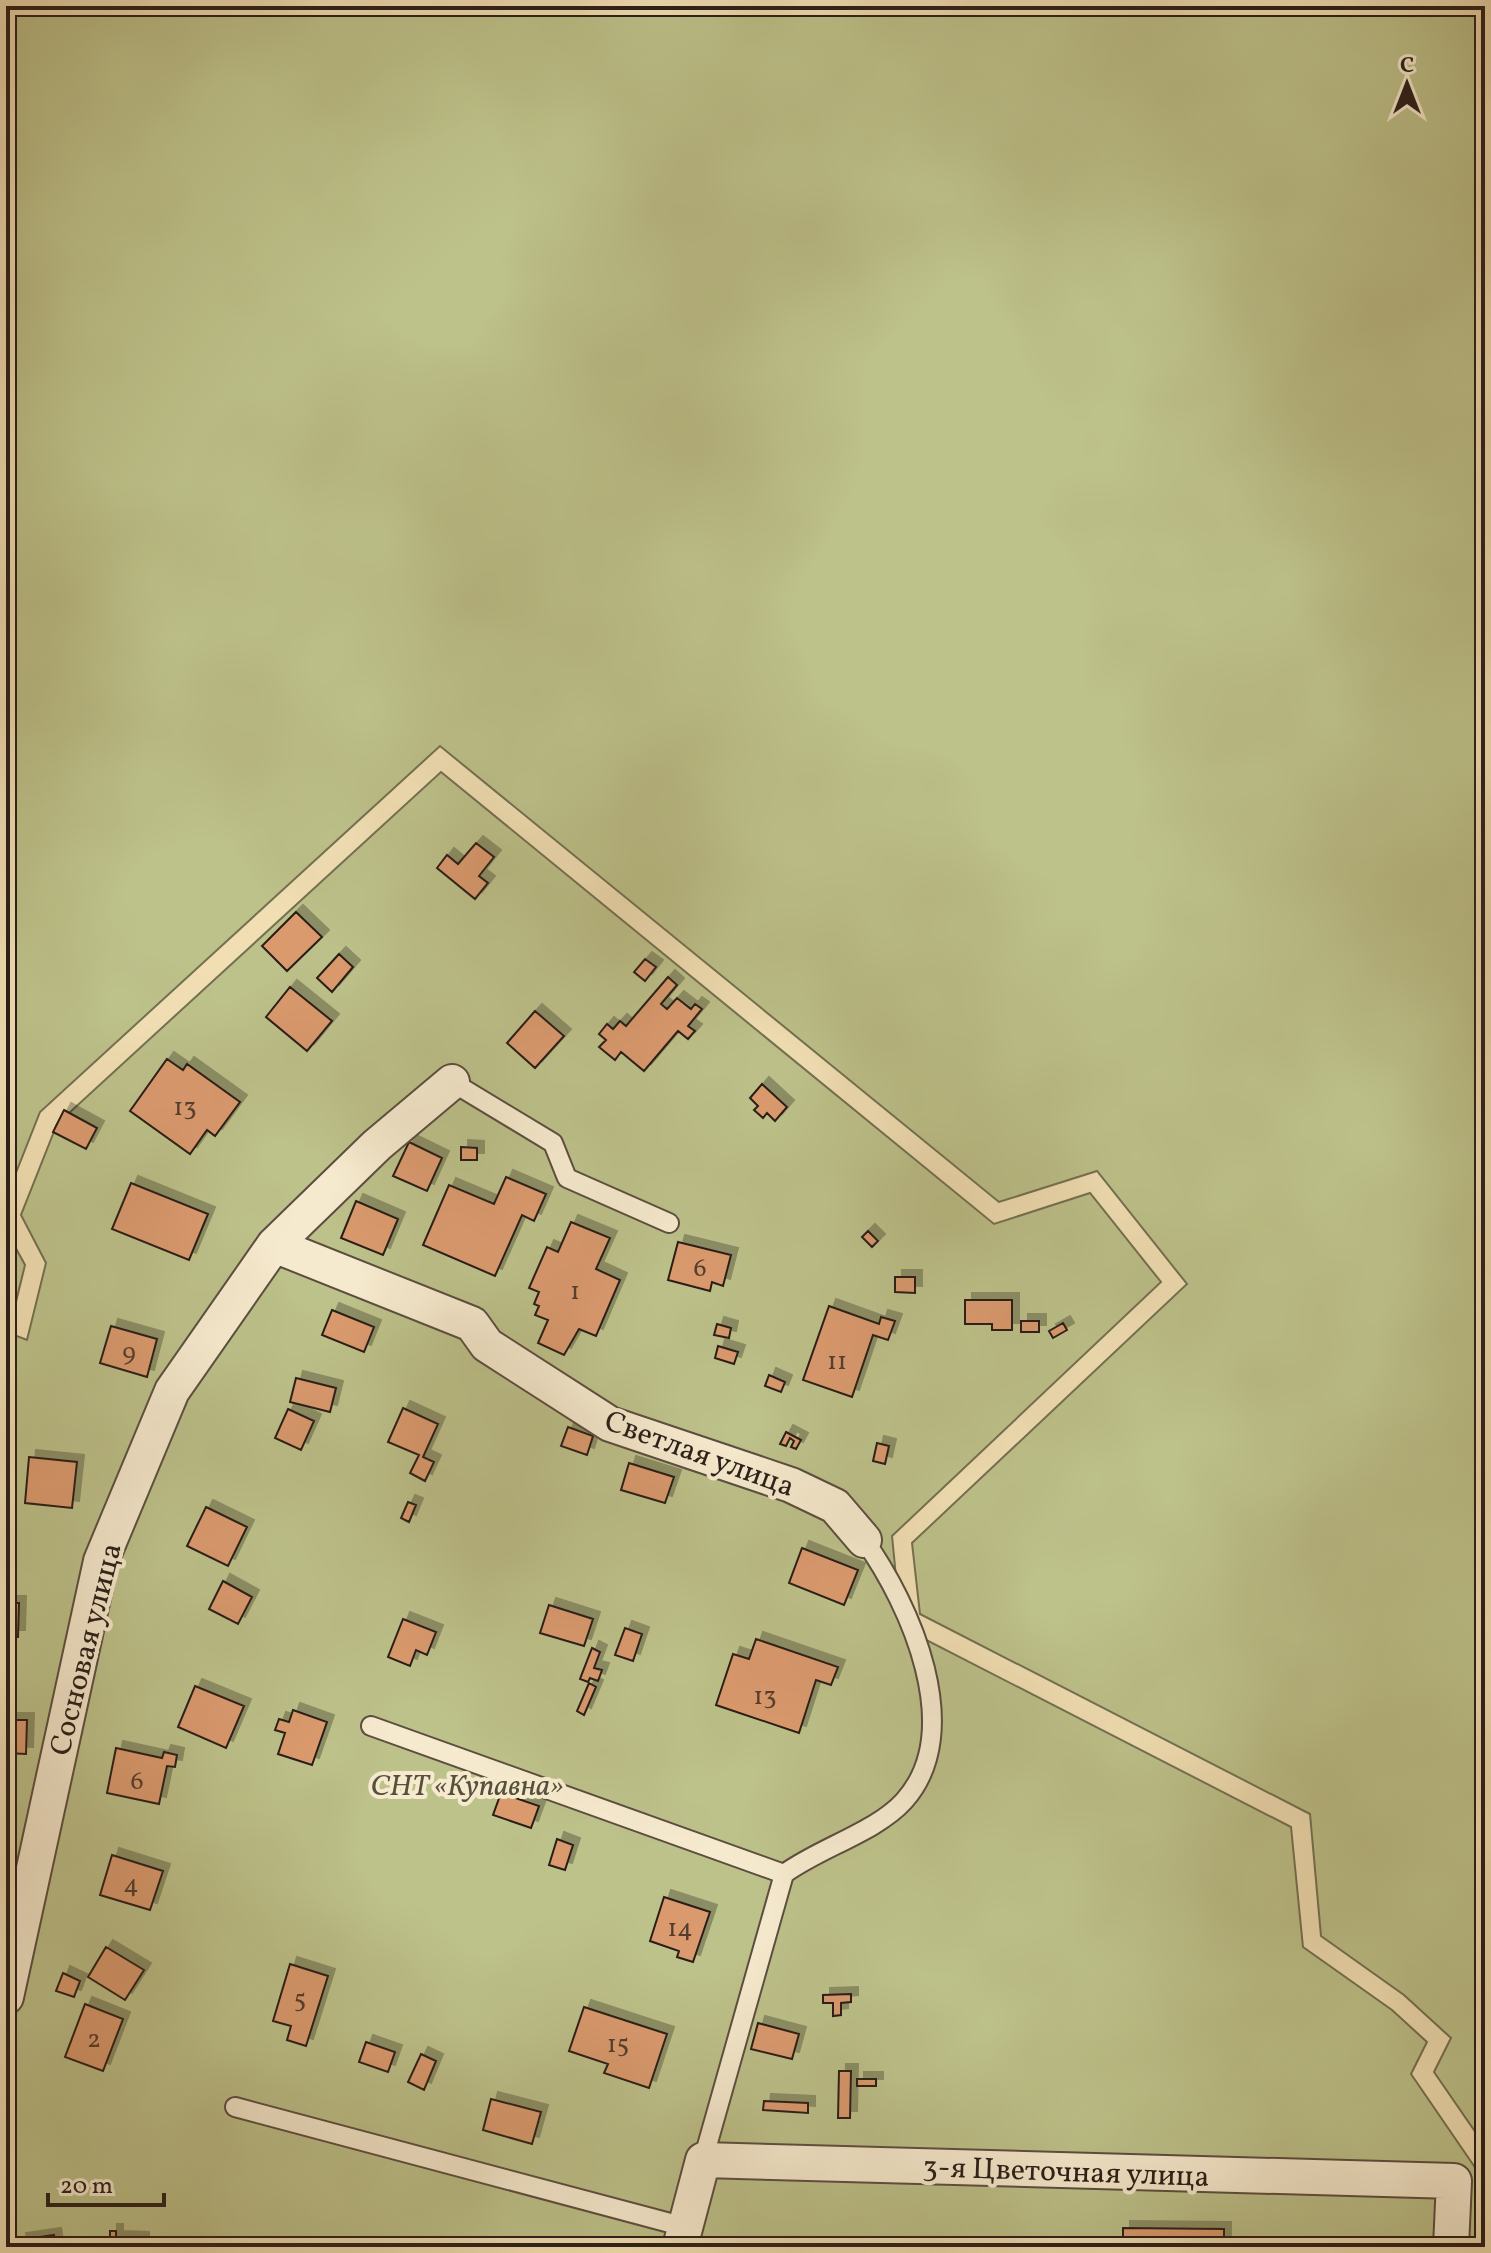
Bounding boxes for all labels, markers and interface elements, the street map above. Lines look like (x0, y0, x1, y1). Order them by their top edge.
north arrow (1367, 44, 1447, 124)
text: С (1400, 51, 1414, 82)
house number: 13 (173, 1090, 197, 1126)
house number: 6 (693, 1251, 707, 1287)
house number: 1 (570, 1274, 580, 1310)
house number: 9 (122, 1335, 136, 1371)
house number: 11 (827, 1344, 847, 1380)
street label: Светлая улица (598, 1401, 800, 1509)
street label: Сосновая улица (40, 1539, 134, 1760)
house number: 13 (753, 1679, 777, 1715)
house number: 6 (130, 1764, 144, 1800)
park label: СНТ «Купавна» (370, 1766, 564, 1808)
house number: 4 (123, 1867, 139, 1903)
house number: 14 (667, 1911, 693, 1947)
house number: 5 (294, 1982, 306, 2018)
house number: 2 (87, 2022, 101, 2058)
house number: 15 (607, 2027, 629, 2063)
street label: 3-я Цветочная улица (922, 2147, 1210, 2199)
scale bar (48, 2157, 164, 2207)
text: 20 m (60, 2170, 113, 2204)

